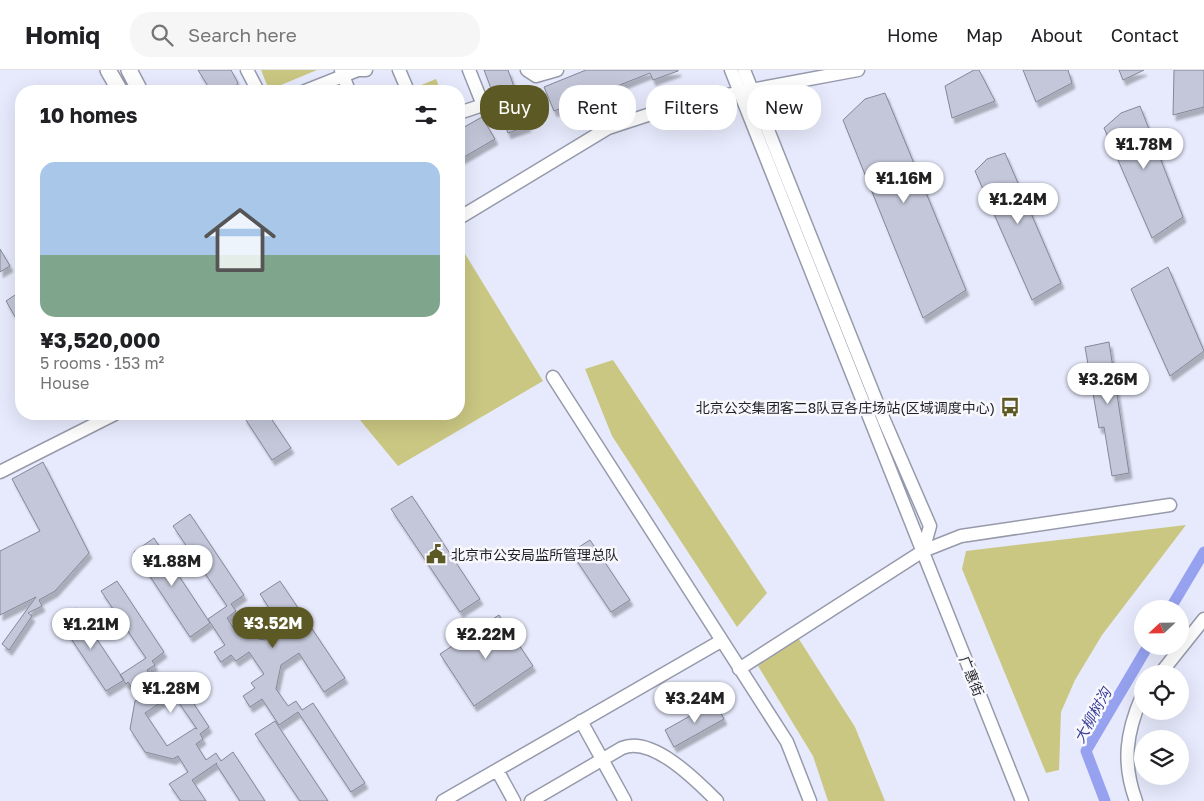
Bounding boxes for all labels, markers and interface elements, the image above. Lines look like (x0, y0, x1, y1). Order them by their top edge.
search box (130, 12, 480, 57)
text: Homiq (25, 20, 100, 49)
icon: search (148, 21, 176, 49)
text: Search here (188, 23, 297, 46)
text: Home (887, 24, 938, 46)
text: Map (966, 24, 1003, 46)
text: About (1031, 24, 1083, 46)
text: Contact (1111, 24, 1179, 46)
chip: Buy (480, 85, 549, 130)
chip: Rent (559, 85, 636, 130)
chip: Filters (646, 85, 737, 130)
chip: New (747, 85, 821, 130)
icon: filters (412, 101, 440, 129)
text: 10 homes (40, 102, 138, 128)
pin: ¥1.78M (1103, 128, 1185, 170)
text: ¥1.78M (1115, 134, 1173, 154)
pin: ¥1.16M (863, 162, 945, 204)
text: ¥1.16M (876, 168, 932, 188)
pin: ¥1.24M (977, 182, 1059, 225)
text: ¥1.24M (989, 189, 1047, 209)
icon: home (195, 195, 285, 285)
text: ¥3,520,000 (40, 327, 160, 353)
text: 5 rooms · 153 m² (40, 353, 164, 373)
pin: ¥3.26M (1067, 362, 1149, 405)
text: ¥3.26M (1078, 369, 1138, 389)
text: House (40, 373, 89, 393)
bus stop icon: 北京公交集团客二8队豆各庄场站(区域调度中心) (999, 396, 1021, 418)
place label: 北京公交集团客二8队豆各庄场站(区域调度中心) (696, 399, 995, 416)
public building icon: 北京市公安局监所管理总队 (425, 543, 447, 565)
pin: ¥1.88M (131, 544, 213, 587)
place label: 北京市公安局监所管理总队 (451, 546, 619, 563)
text: ¥1.88M (143, 551, 201, 571)
north arrow (1134, 600, 1189, 655)
map controls (1134, 600, 1189, 785)
pin: ¥3.52M (232, 606, 314, 649)
pin: ¥1.21M (50, 608, 132, 650)
text: ¥3.52M (243, 613, 303, 633)
text: ¥1.21M (63, 614, 119, 634)
pin: ¥2.22M (445, 618, 527, 660)
text: ¥2.22M (456, 624, 516, 644)
street label: 广惠街 (956, 653, 988, 699)
button: locate (1134, 665, 1189, 720)
pin: ¥1.28M (130, 672, 212, 714)
text: ¥1.28M (142, 678, 200, 698)
pin: ¥3.24M (654, 682, 736, 724)
water label: 大柳树沟 (1070, 683, 1115, 746)
text: ¥3.24M (665, 688, 725, 708)
button: layers (1134, 730, 1189, 785)

